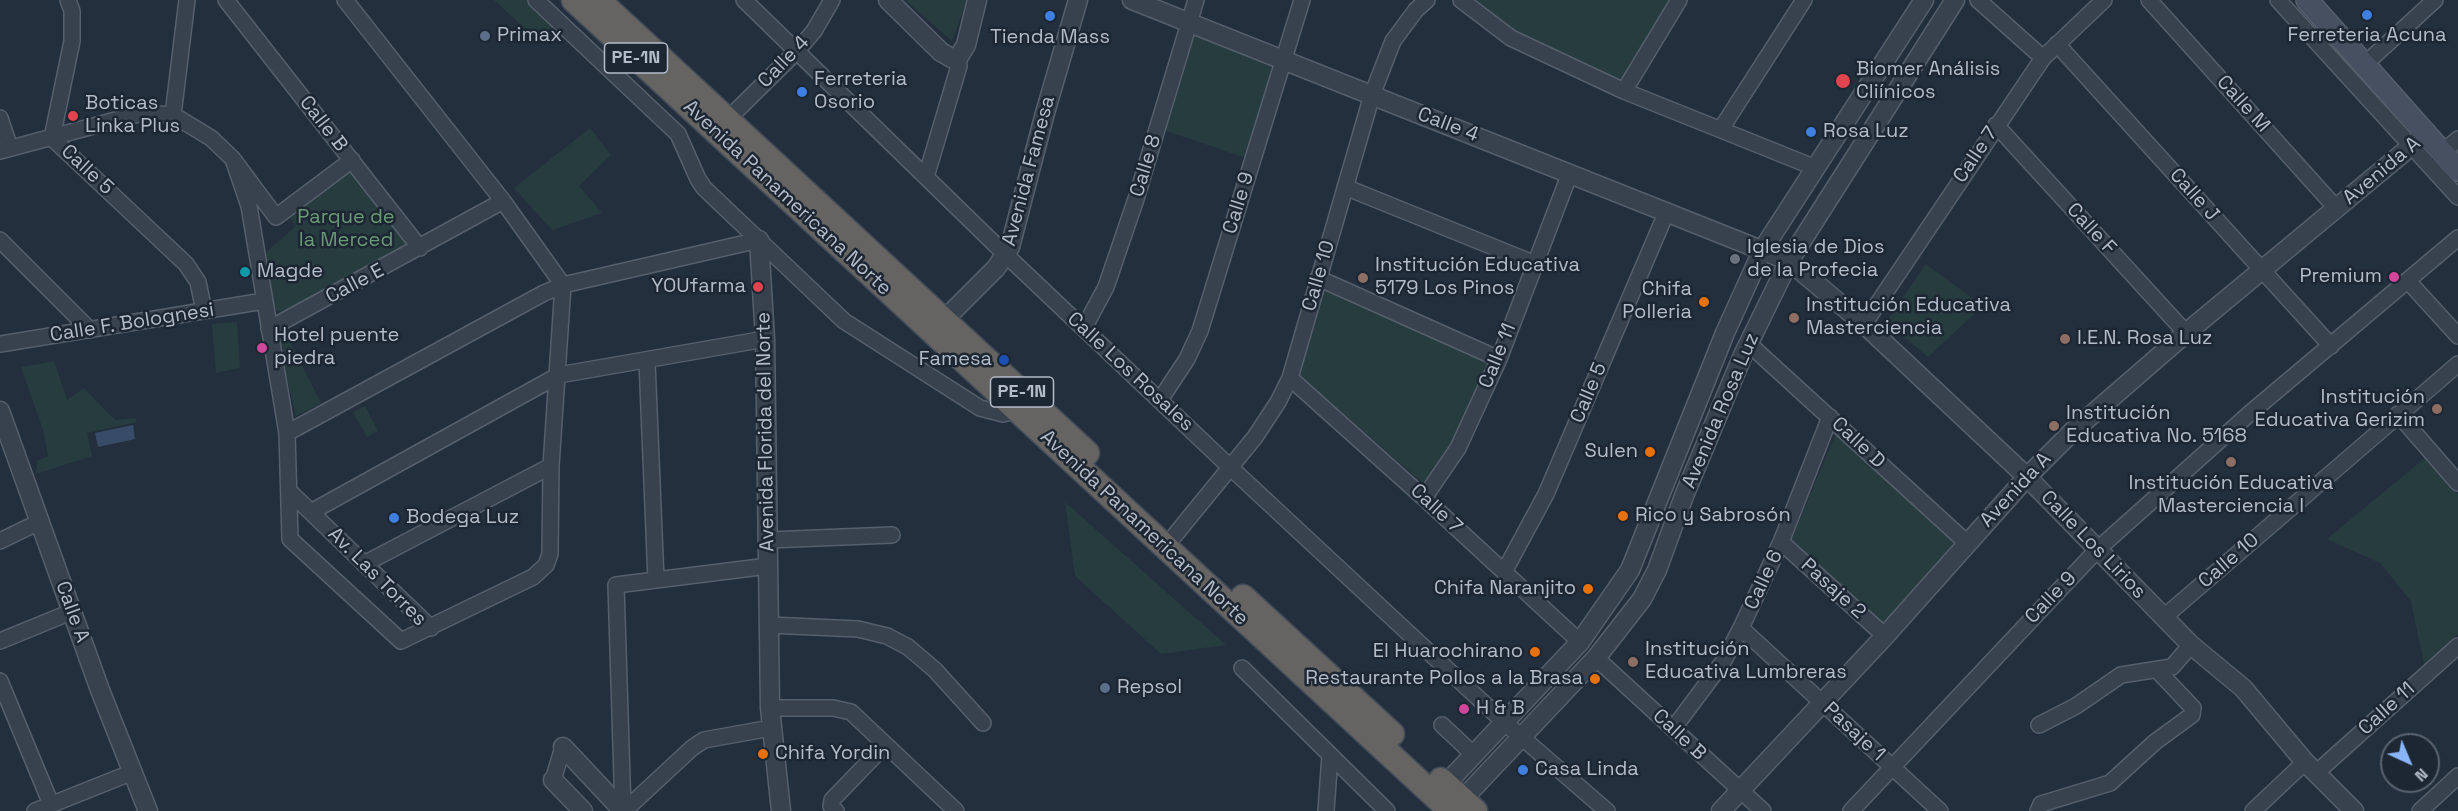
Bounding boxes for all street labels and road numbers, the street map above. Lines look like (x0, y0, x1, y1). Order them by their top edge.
street label: Calle 4 (753, 31, 815, 93)
road number: PE-1N (604, 43, 668, 73)
street label: Calle M (2211, 71, 2275, 137)
street label: Calle B (294, 91, 352, 157)
street label: Avenida Famesa (997, 93, 1061, 249)
street label: Avenida Panamericana Norte (678, 95, 896, 301)
street label: Calle 4 (1414, 102, 1482, 148)
street label: Calle 7 (1949, 122, 2003, 188)
street label: Calle 8 (1125, 132, 1167, 200)
street label: Avenida A (2338, 132, 2426, 210)
street label: Calle 5 (56, 140, 118, 200)
street label: Calle J (2164, 164, 2224, 226)
street label: Calle 9 (1218, 169, 1260, 237)
street label: Calle F (2061, 198, 2121, 260)
street label: Calle 10 (1298, 238, 1340, 314)
street label: Calle E (322, 259, 388, 309)
street label: Calle F. Bolognesi (48, 298, 216, 348)
street label: Calle Los Rosales (1062, 307, 1198, 437)
street label: Avenida Florida del Norte (752, 312, 780, 552)
street label: Calle 11 (1474, 320, 1522, 392)
street label: Avenida Rosa Luz (1677, 330, 1765, 492)
street label: Calle 5 (1566, 359, 1612, 427)
road number: PE-1N (990, 377, 1054, 407)
street label: Calle D (1826, 412, 1890, 474)
street label: Avenida Panamericana Norte (1035, 425, 1253, 631)
street label: Avenida A (1975, 448, 2057, 532)
street label: Calle 7 (1405, 479, 1467, 539)
street label: Calle Los Lirios (2035, 486, 2151, 604)
street label: Av. Las Torres (323, 523, 431, 631)
street label: Calle 10 (2194, 528, 2264, 594)
street label: Calle 6 (1740, 546, 1788, 614)
street label: Pasaje 2 (1796, 554, 1870, 624)
street label: Calle 9 (2020, 567, 2082, 629)
street label: Calle A (50, 578, 94, 646)
street label: Calle 11 (2354, 677, 2420, 741)
street label: Pasaje 1 (1818, 697, 1890, 767)
street label: Calle B (1647, 704, 1711, 766)

